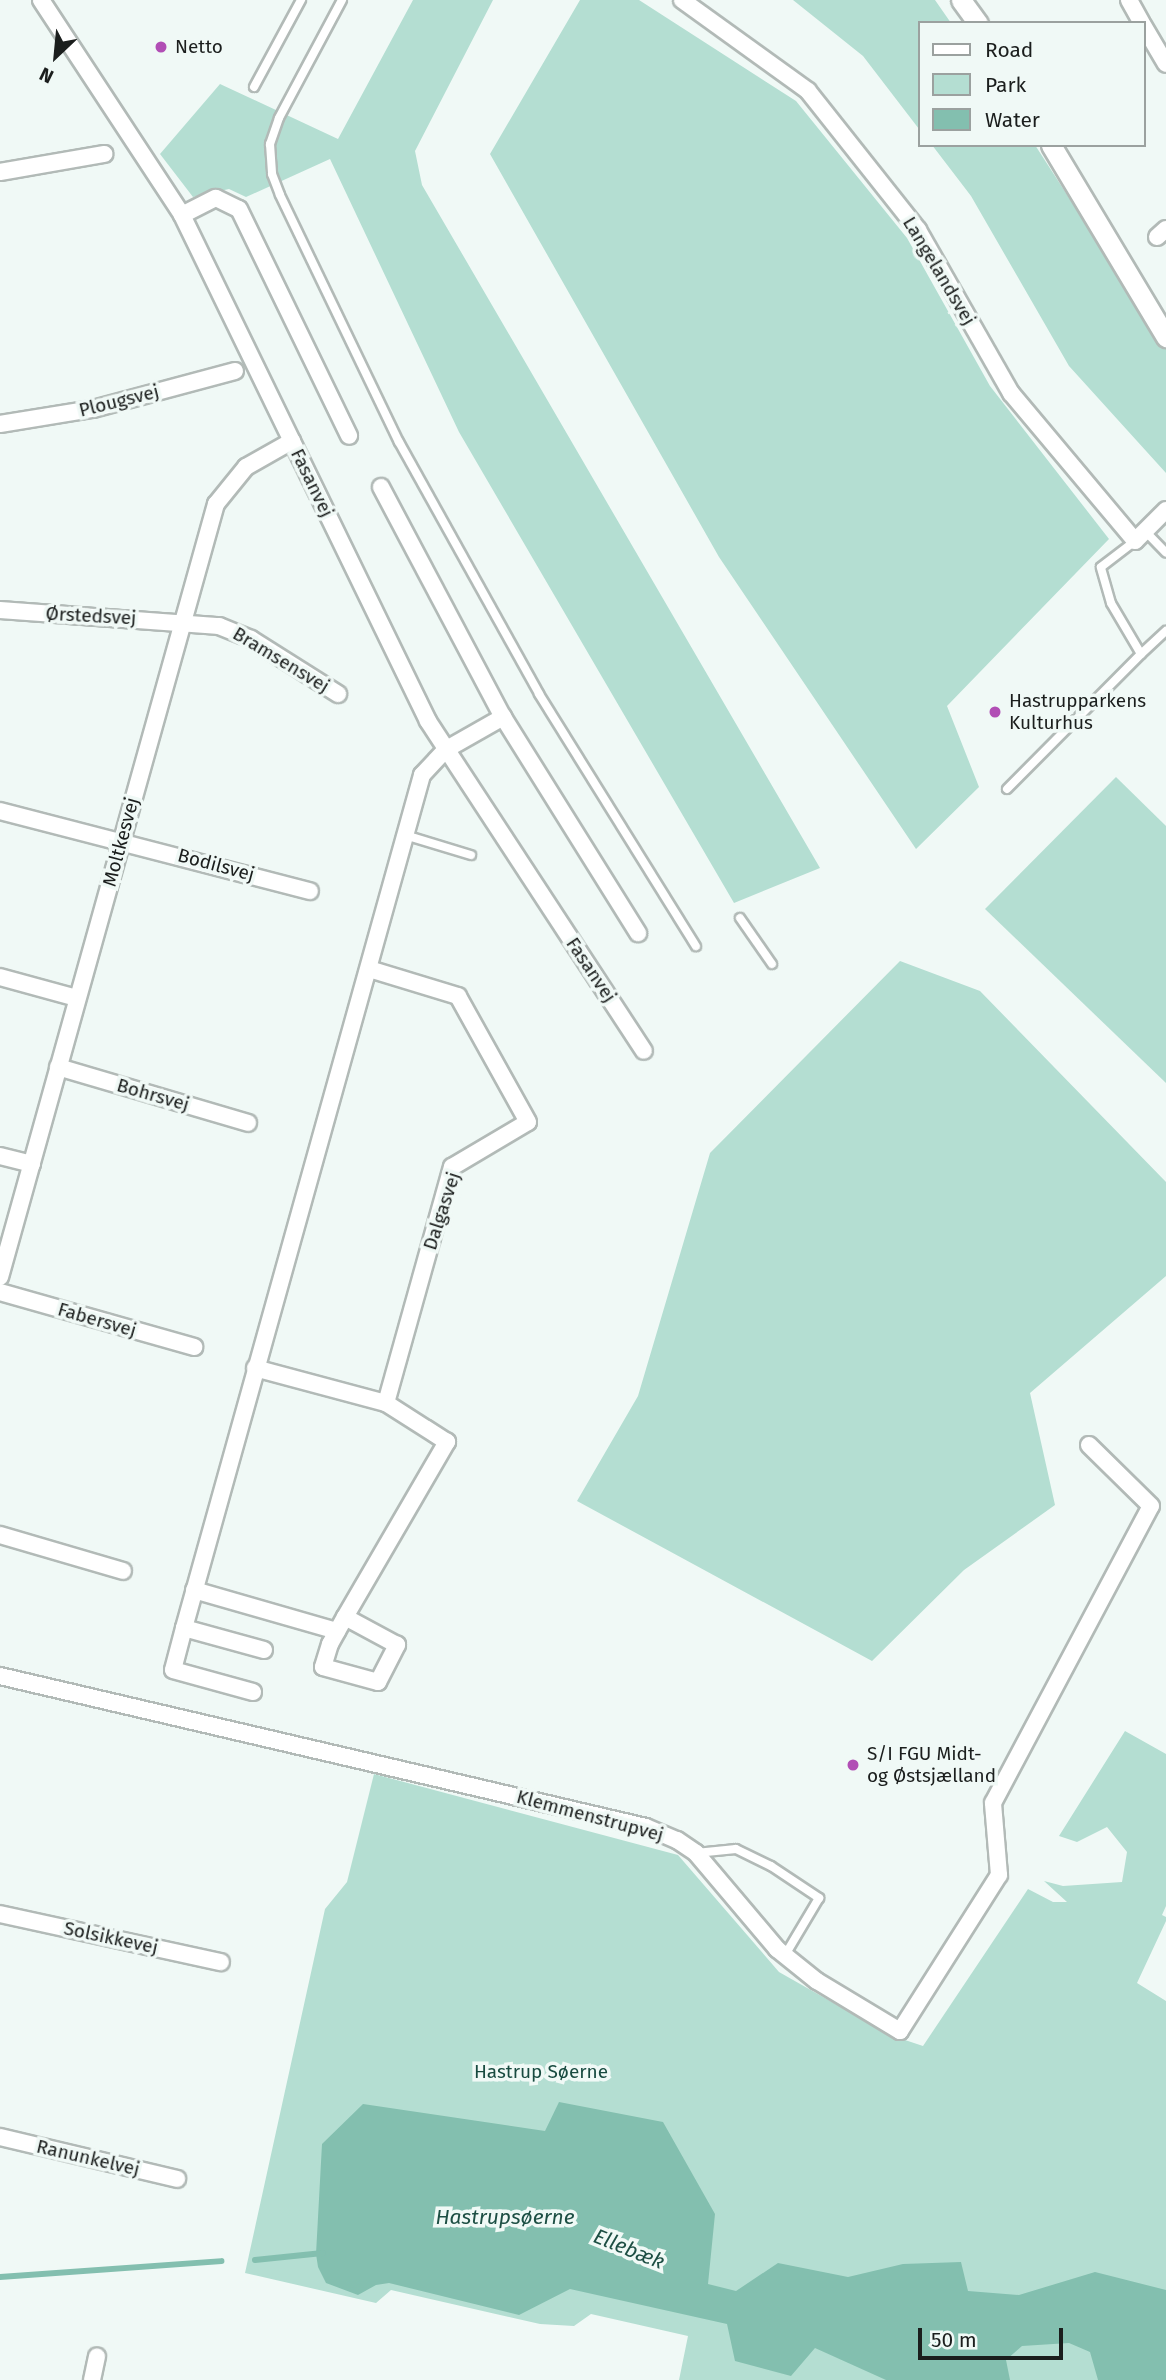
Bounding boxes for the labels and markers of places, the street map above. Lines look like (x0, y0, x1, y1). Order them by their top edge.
place label: Netto (175, 36, 223, 58)
marker: Netto (153, 39, 169, 55)
place label: Hastrupparkens Kulturhus (1009, 690, 1146, 734)
marker: Hastrupparkens Kulturhus (987, 704, 1003, 720)
place label: S/I FGU Midt- og Østsjælland (867, 1743, 996, 1787)
marker: S/I FGU Midt- og Østsjælland (845, 1757, 861, 1773)

